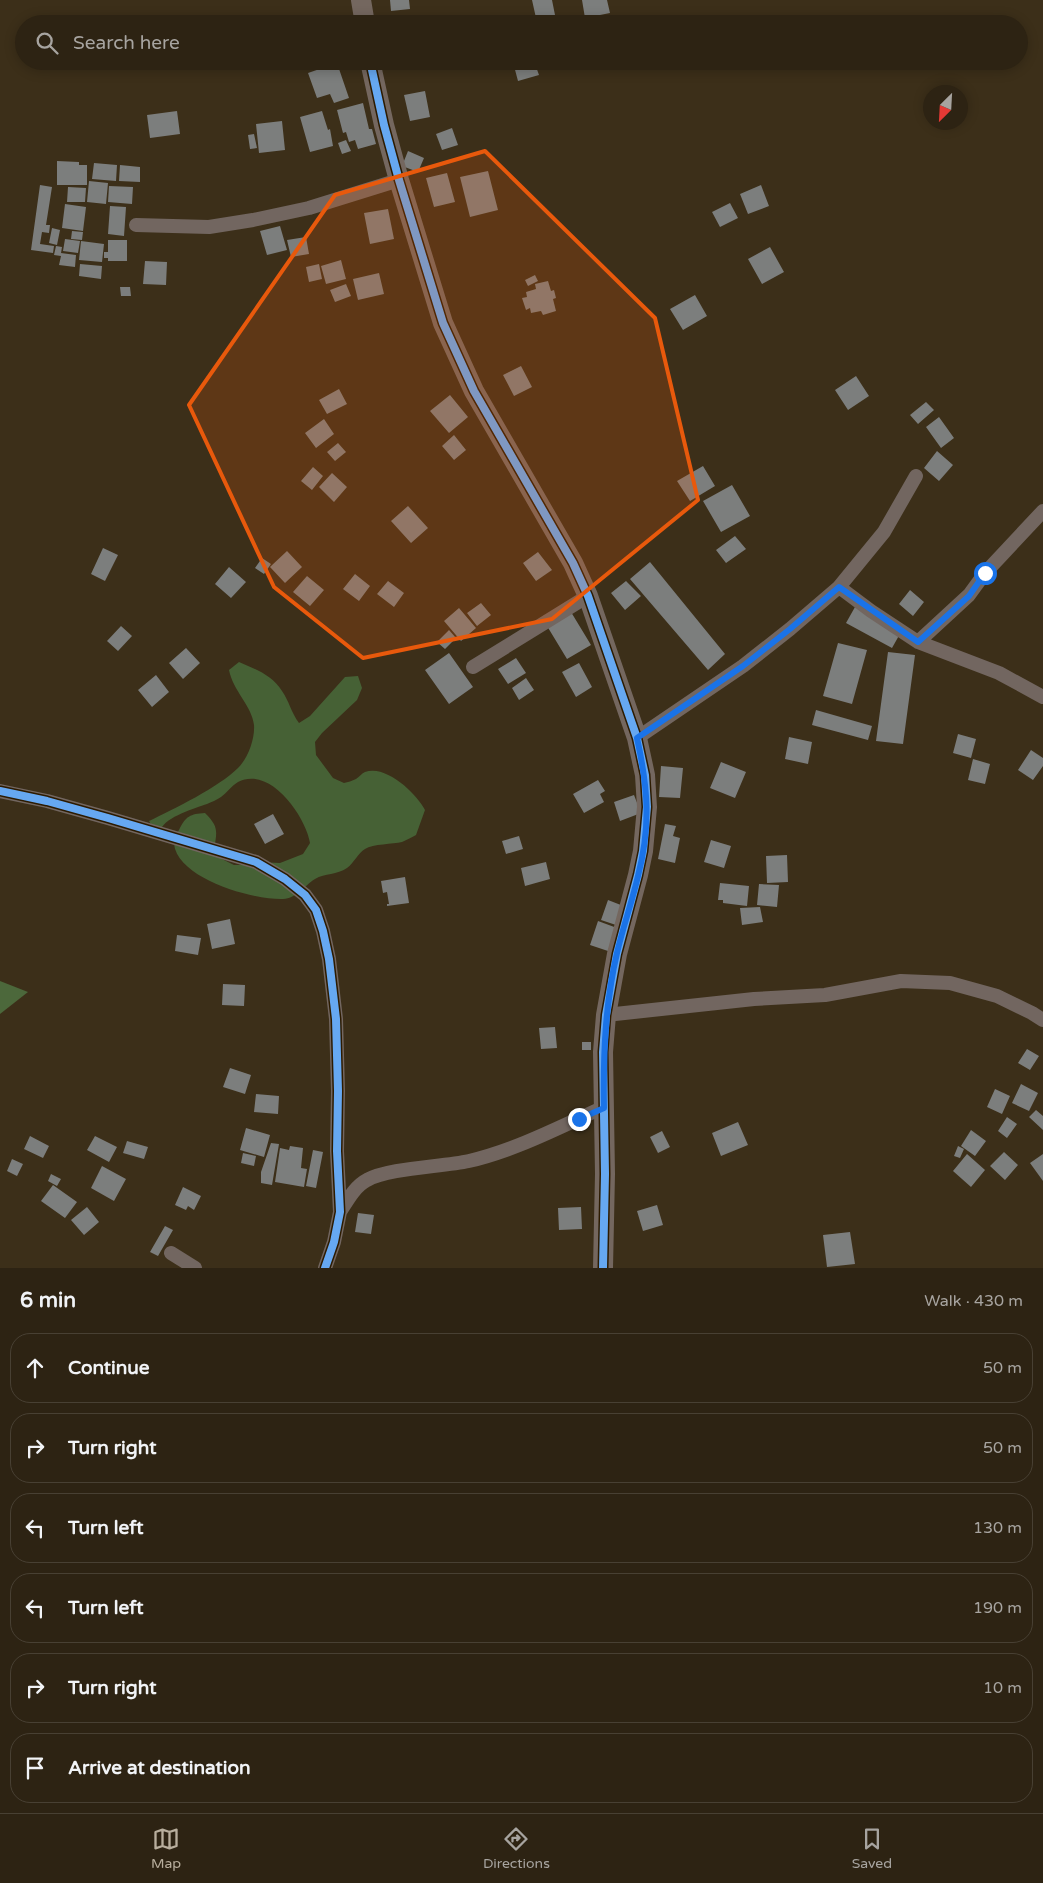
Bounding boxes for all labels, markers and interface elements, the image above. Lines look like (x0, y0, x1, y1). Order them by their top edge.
search box (15, 15, 1028, 70)
icon: search (33, 29, 61, 57)
text: Search here (73, 32, 180, 54)
north arrow (923, 85, 968, 130)
route start (974, 562, 997, 585)
route end (568, 1108, 591, 1131)
text: 6 min (20, 1288, 76, 1313)
text: Walk · 430 m (924, 1291, 1023, 1311)
icon: ahead (21, 1354, 49, 1382)
text: Continue (68, 1357, 150, 1379)
text: 50 m (983, 1358, 1022, 1378)
icon: right (21, 1434, 49, 1462)
text: Turn right (68, 1437, 156, 1459)
text: 50 m (983, 1438, 1022, 1458)
icon: left (21, 1514, 49, 1542)
text: Turn left (68, 1517, 144, 1539)
text: 130 m (973, 1518, 1022, 1538)
icon: left (21, 1594, 49, 1622)
text: Turn left (68, 1597, 144, 1619)
text: 190 m (973, 1598, 1022, 1618)
icon: right (21, 1674, 49, 1702)
text: Turn right (68, 1677, 156, 1699)
text: 10 m (983, 1678, 1022, 1698)
icon: arrive (21, 1754, 49, 1782)
text: Arrive at destination (68, 1757, 251, 1779)
tab: Map (151, 1825, 181, 1872)
tab: Directions (483, 1825, 550, 1872)
tab: Saved (852, 1825, 892, 1872)

